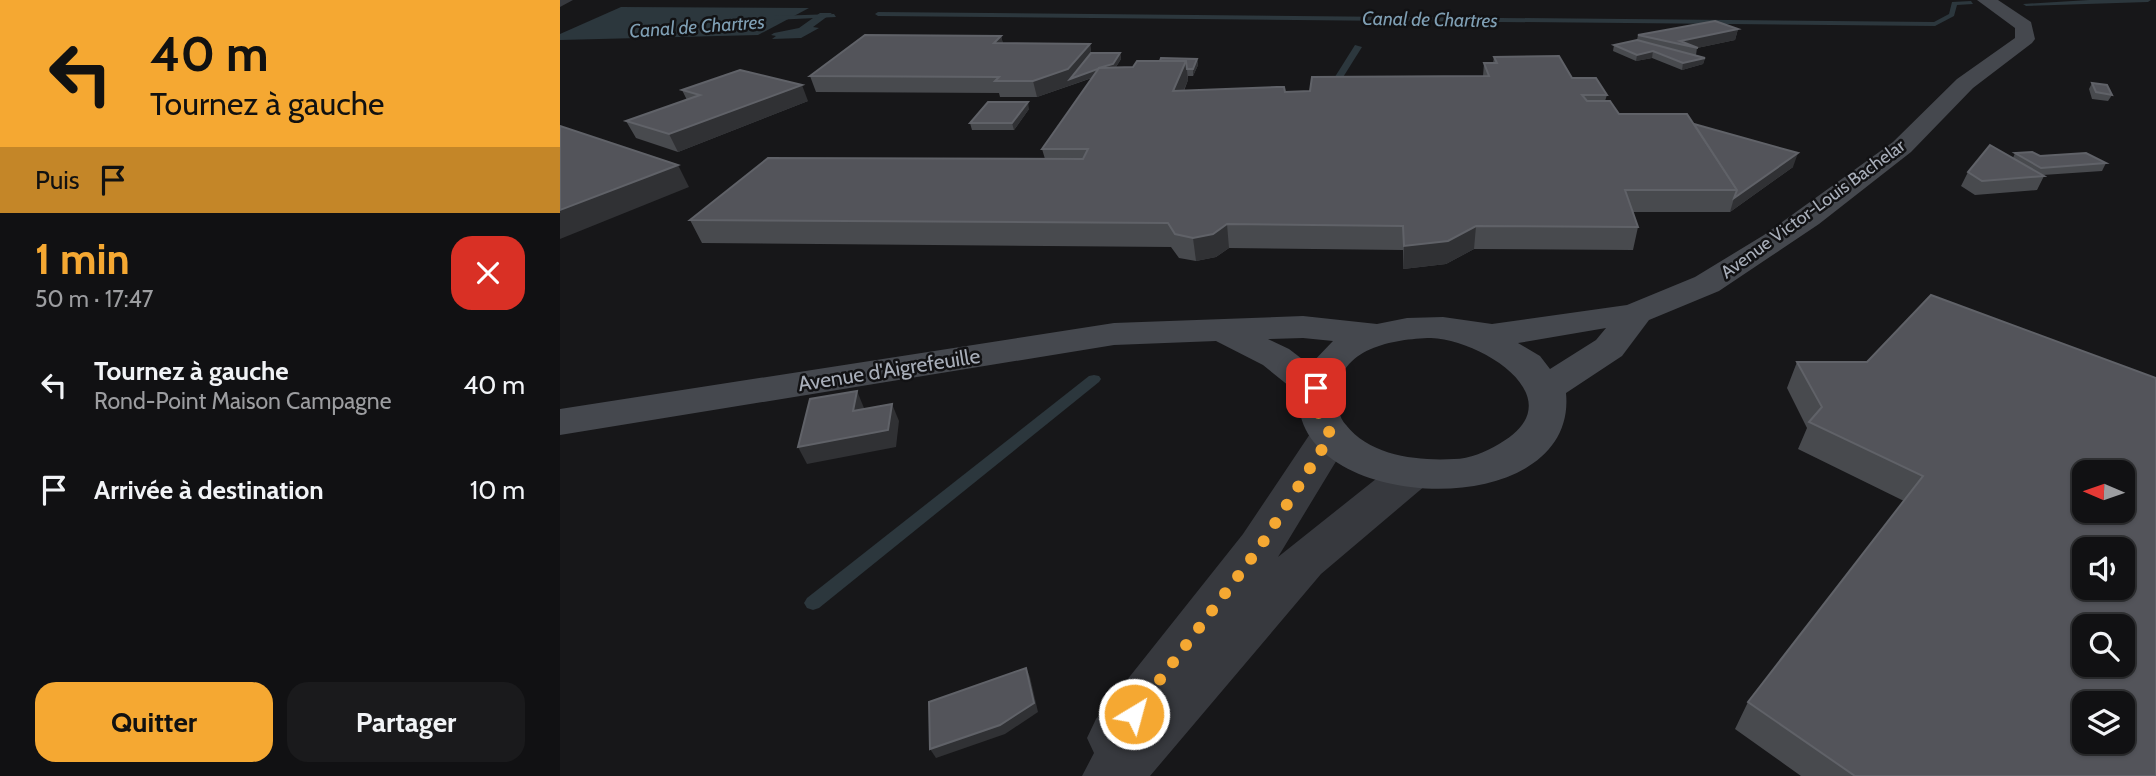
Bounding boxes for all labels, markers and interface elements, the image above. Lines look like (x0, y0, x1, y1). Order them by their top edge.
water label: Canal de Chartres (1362, 7, 1498, 32)
water label: Canal de Chartres (629, 10, 766, 43)
text: 40 m (150, 24, 269, 83)
icon: left (35, 28, 126, 119)
text: Tournez à gauche (150, 84, 384, 123)
street label: Avenue Victor-Louis Bachelar (1717, 135, 1910, 283)
icon: arrive (94, 161, 132, 199)
text: Puis (35, 164, 80, 196)
text: 1 min (35, 233, 130, 285)
button: close (451, 236, 525, 310)
text: 50 m · 17:47 (35, 285, 153, 313)
street label: Avenue d'Aigrefeuille (796, 343, 982, 396)
text: Tournez à gauche (94, 355, 289, 387)
pin (1286, 358, 1346, 418)
icon: left (35, 366, 73, 404)
text: 40 m (463, 369, 525, 401)
icon: arrive (1297, 369, 1335, 407)
text: Rond-Point Maison Campagne (94, 387, 391, 415)
north arrow (2072, 460, 2135, 523)
map controls (2072, 460, 2135, 754)
icon: arrive (35, 471, 73, 509)
text: Arrivée à destination (94, 474, 324, 506)
text: 10 m (470, 474, 525, 506)
button: sound (2072, 537, 2135, 600)
button: search (2072, 614, 2135, 677)
position arrow (1097, 677, 1171, 751)
button: Quitter (35, 682, 273, 762)
button: Partager (287, 682, 525, 762)
button: layers (2072, 691, 2135, 754)

